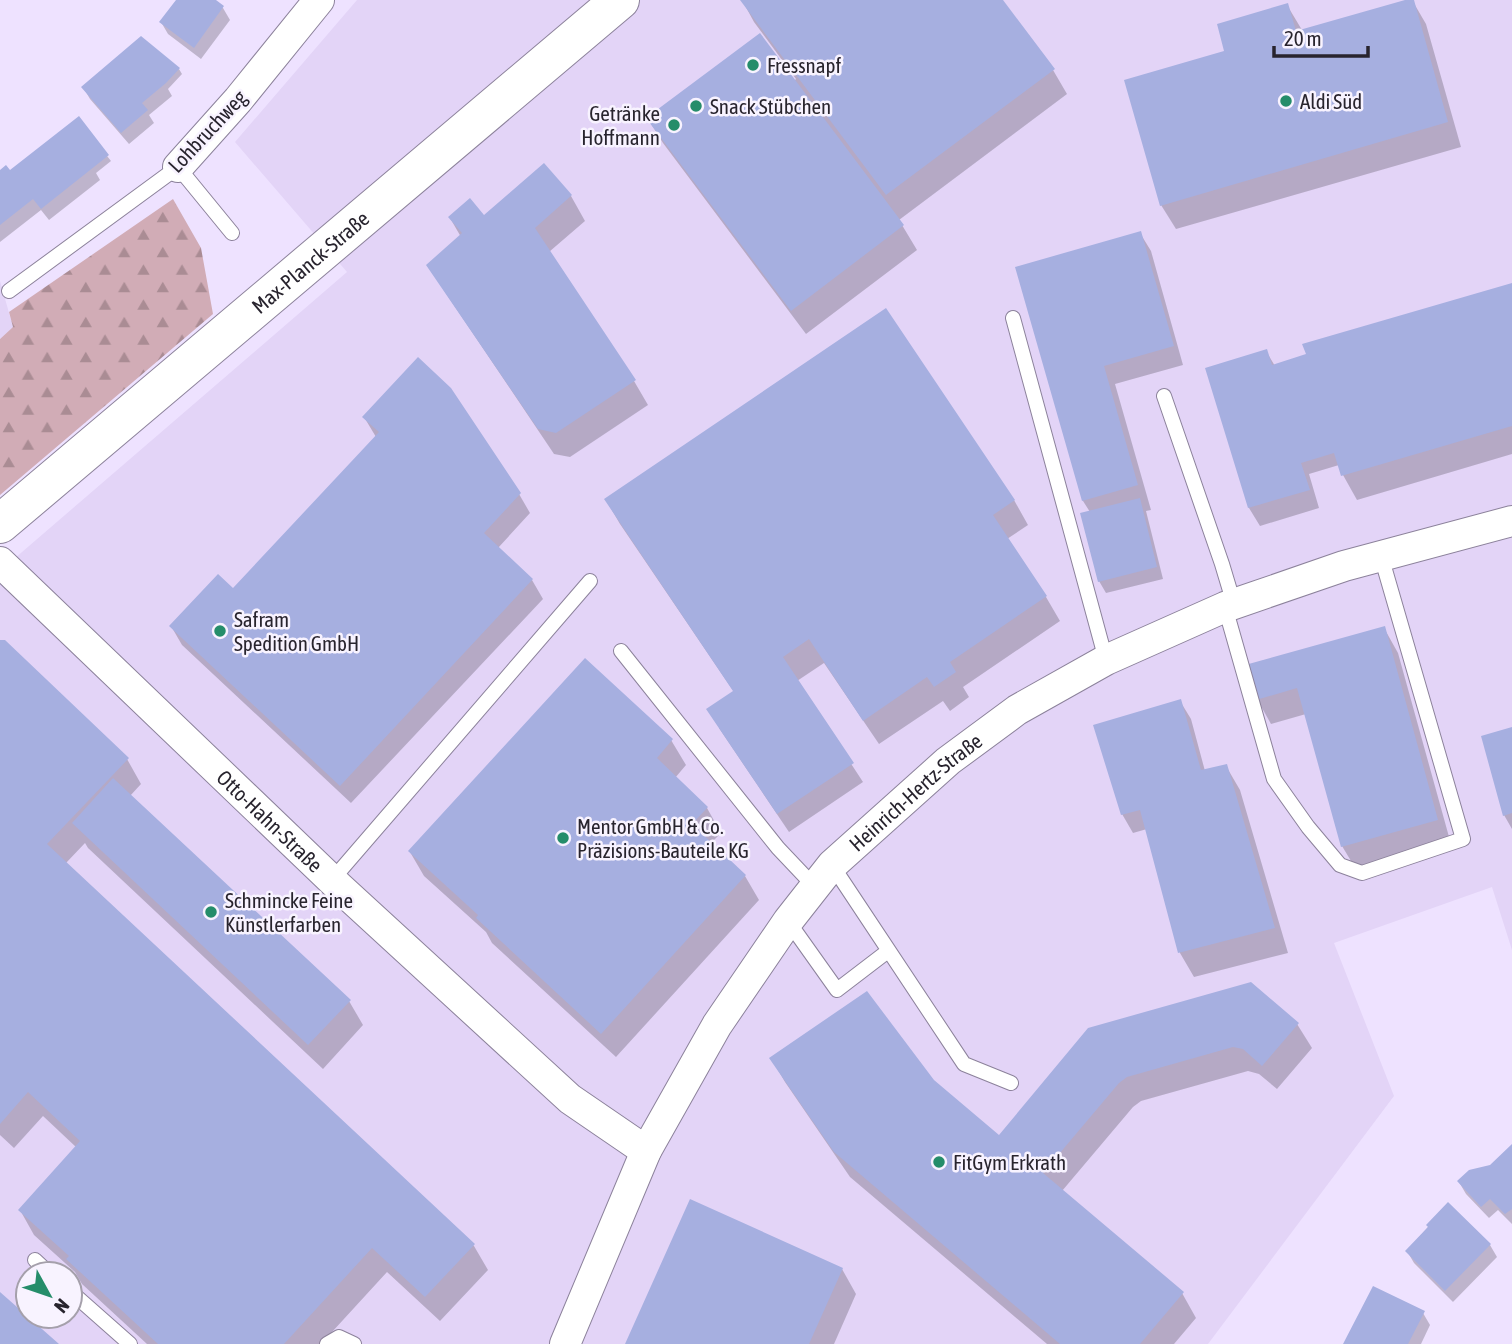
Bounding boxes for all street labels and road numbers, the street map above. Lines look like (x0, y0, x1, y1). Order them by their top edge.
street label: Lohbruchweg (163, 85, 251, 177)
street label: Max-Planck-Straße (247, 206, 373, 318)
street label: Heinrich-Hertz-Straße (844, 728, 986, 856)
street label: Otto-Hahn-Straße (212, 765, 328, 877)

